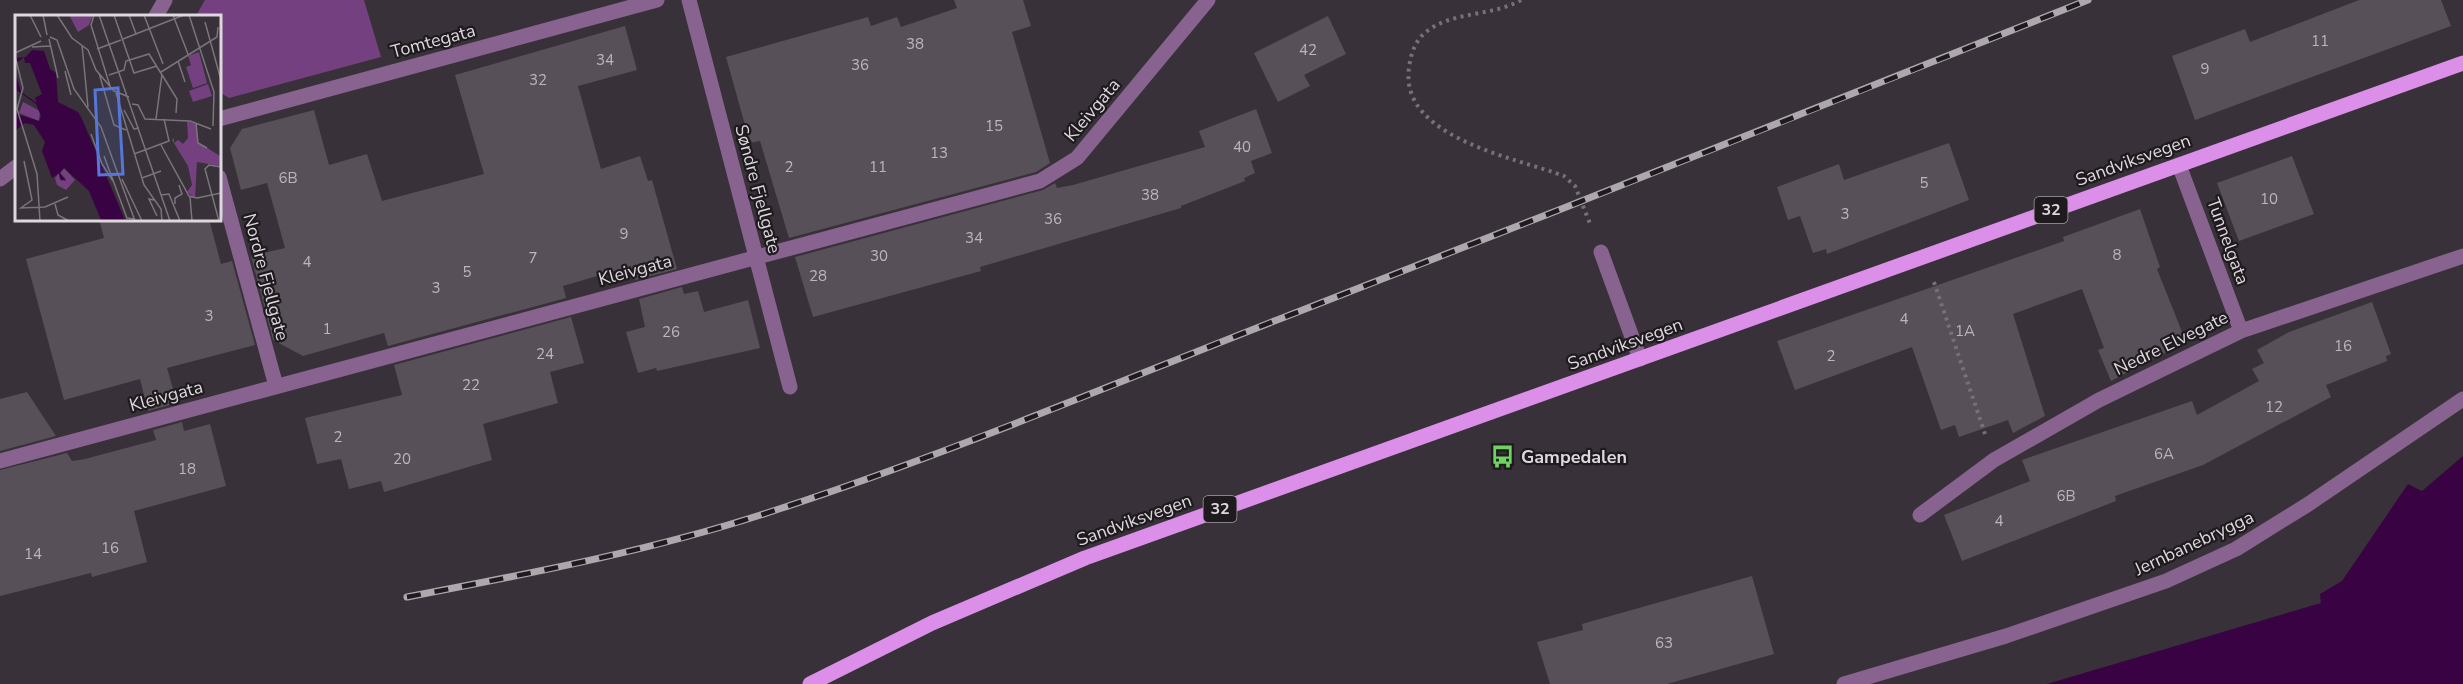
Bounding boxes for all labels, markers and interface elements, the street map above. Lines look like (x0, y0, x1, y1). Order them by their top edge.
inset map (15, 15, 220, 220)
street label: Tomtegata (388, 18, 478, 64)
house number: 11 (2311, 31, 2329, 51)
house number: 38 (906, 34, 924, 54)
house number: 42 (1299, 40, 1317, 60)
house number: 34 (596, 50, 614, 70)
house number: 36 (851, 55, 869, 75)
house number: 9 (2200, 59, 2210, 79)
house number: 32 (529, 70, 547, 90)
street label: Kleivgata (1059, 73, 1125, 147)
house number: 15 (985, 116, 1003, 136)
street label: Søndre Fjellgate (729, 122, 787, 256)
street label: Sandviksvegen (2072, 128, 2194, 192)
house number: 40 (1233, 137, 1251, 157)
house number: 13 (930, 143, 948, 163)
house number: 2 (784, 157, 794, 177)
house number: 11 (869, 157, 887, 177)
house number: 6B (278, 168, 298, 188)
house number: 5 (1919, 173, 1929, 193)
house number: 38 (1141, 185, 1159, 205)
house number: 10 (2260, 189, 2278, 209)
street label: Tunnelgata (2201, 194, 2255, 288)
road number: 32 (2034, 197, 2068, 223)
house number: 3 (1840, 204, 1850, 224)
house number: 36 (1044, 209, 1062, 229)
street label: Nordre Fjellgate (237, 211, 295, 343)
house number: 9 (619, 224, 629, 244)
house number: 34 (965, 228, 983, 248)
house number: 8 (2112, 245, 2122, 265)
house number: 30 (870, 246, 888, 266)
house number: 7 (528, 248, 538, 268)
street label: Kleivgata (596, 249, 674, 291)
house number: 4 (302, 252, 312, 272)
house number: 5 (462, 262, 472, 282)
house number: 28 (809, 266, 827, 286)
house number: 3 (431, 278, 441, 298)
street label: Nedre Elvegate (2110, 305, 2232, 381)
house number: 3 (204, 306, 214, 326)
house number: 4 (1899, 309, 1909, 329)
street label: Sandviksvegen (1564, 312, 1686, 376)
house number: 1 (322, 319, 332, 339)
house number: 1A (1955, 321, 1975, 341)
house number: 26 (662, 322, 680, 342)
house number: 16 (2334, 336, 2352, 356)
house number: 24 (536, 344, 554, 364)
house number: 2 (1826, 346, 1836, 366)
street label: Kleivgata (127, 375, 205, 417)
house number: 22 (462, 375, 480, 395)
house number: 12 (2265, 397, 2283, 417)
house number: 2 (333, 427, 343, 447)
bus stop icon: Gampedalen (1490, 444, 1516, 470)
house number: 6A (2154, 444, 2174, 464)
place label: Gampedalen (1521, 445, 1627, 469)
house number: 20 (393, 449, 411, 469)
house number: 18 (178, 459, 196, 479)
house number: 6B (2056, 486, 2076, 506)
street label: Sandviksvegen (1073, 488, 1195, 552)
road number: 32 (1204, 496, 1236, 522)
street label: Jernbanebrygga (2129, 505, 2258, 582)
house number: 4 (1994, 511, 2004, 531)
house number: 16 (101, 538, 119, 558)
house number: 14 (24, 544, 42, 564)
house number: 63 (1655, 633, 1673, 653)

